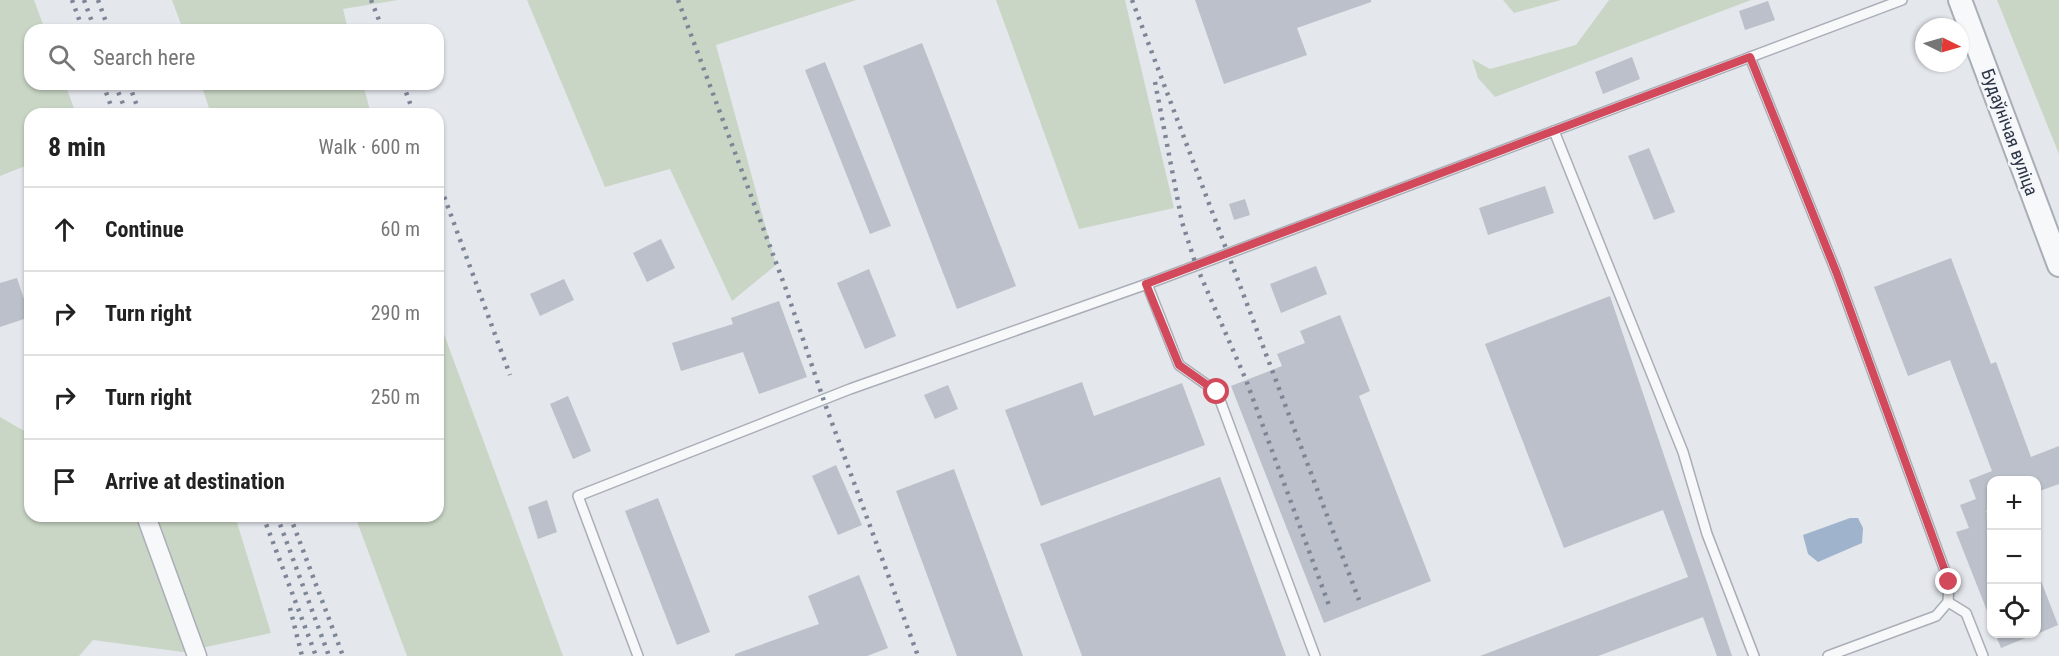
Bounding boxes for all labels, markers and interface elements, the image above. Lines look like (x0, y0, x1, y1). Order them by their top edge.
north arrow (1915, 18, 1969, 72)
search box (24, 24, 444, 90)
icon: search (45, 41, 78, 74)
text: Search here (93, 45, 195, 70)
street label: Будаўнічая вуліца (1977, 66, 2043, 198)
text: 8 min (48, 132, 106, 162)
text: Walk · 600 m (319, 135, 420, 159)
icon: ahead (48, 213, 81, 246)
text: Continue (105, 217, 184, 242)
text: 60 m (381, 217, 420, 241)
icon: right (48, 297, 81, 330)
text: Turn right (105, 301, 192, 326)
text: 290 m (371, 301, 420, 325)
route start (1203, 378, 1229, 404)
icon: right (48, 381, 81, 414)
text: Turn right (105, 385, 192, 410)
text: 250 m (371, 385, 420, 409)
icon: arrive (48, 465, 81, 498)
text: Arrive at destination (105, 469, 285, 494)
map controls (1987, 476, 2041, 638)
button: + (1987, 476, 2041, 530)
button: − (1987, 530, 2041, 584)
route end (1935, 568, 1961, 594)
button: locate (1987, 584, 2041, 638)

